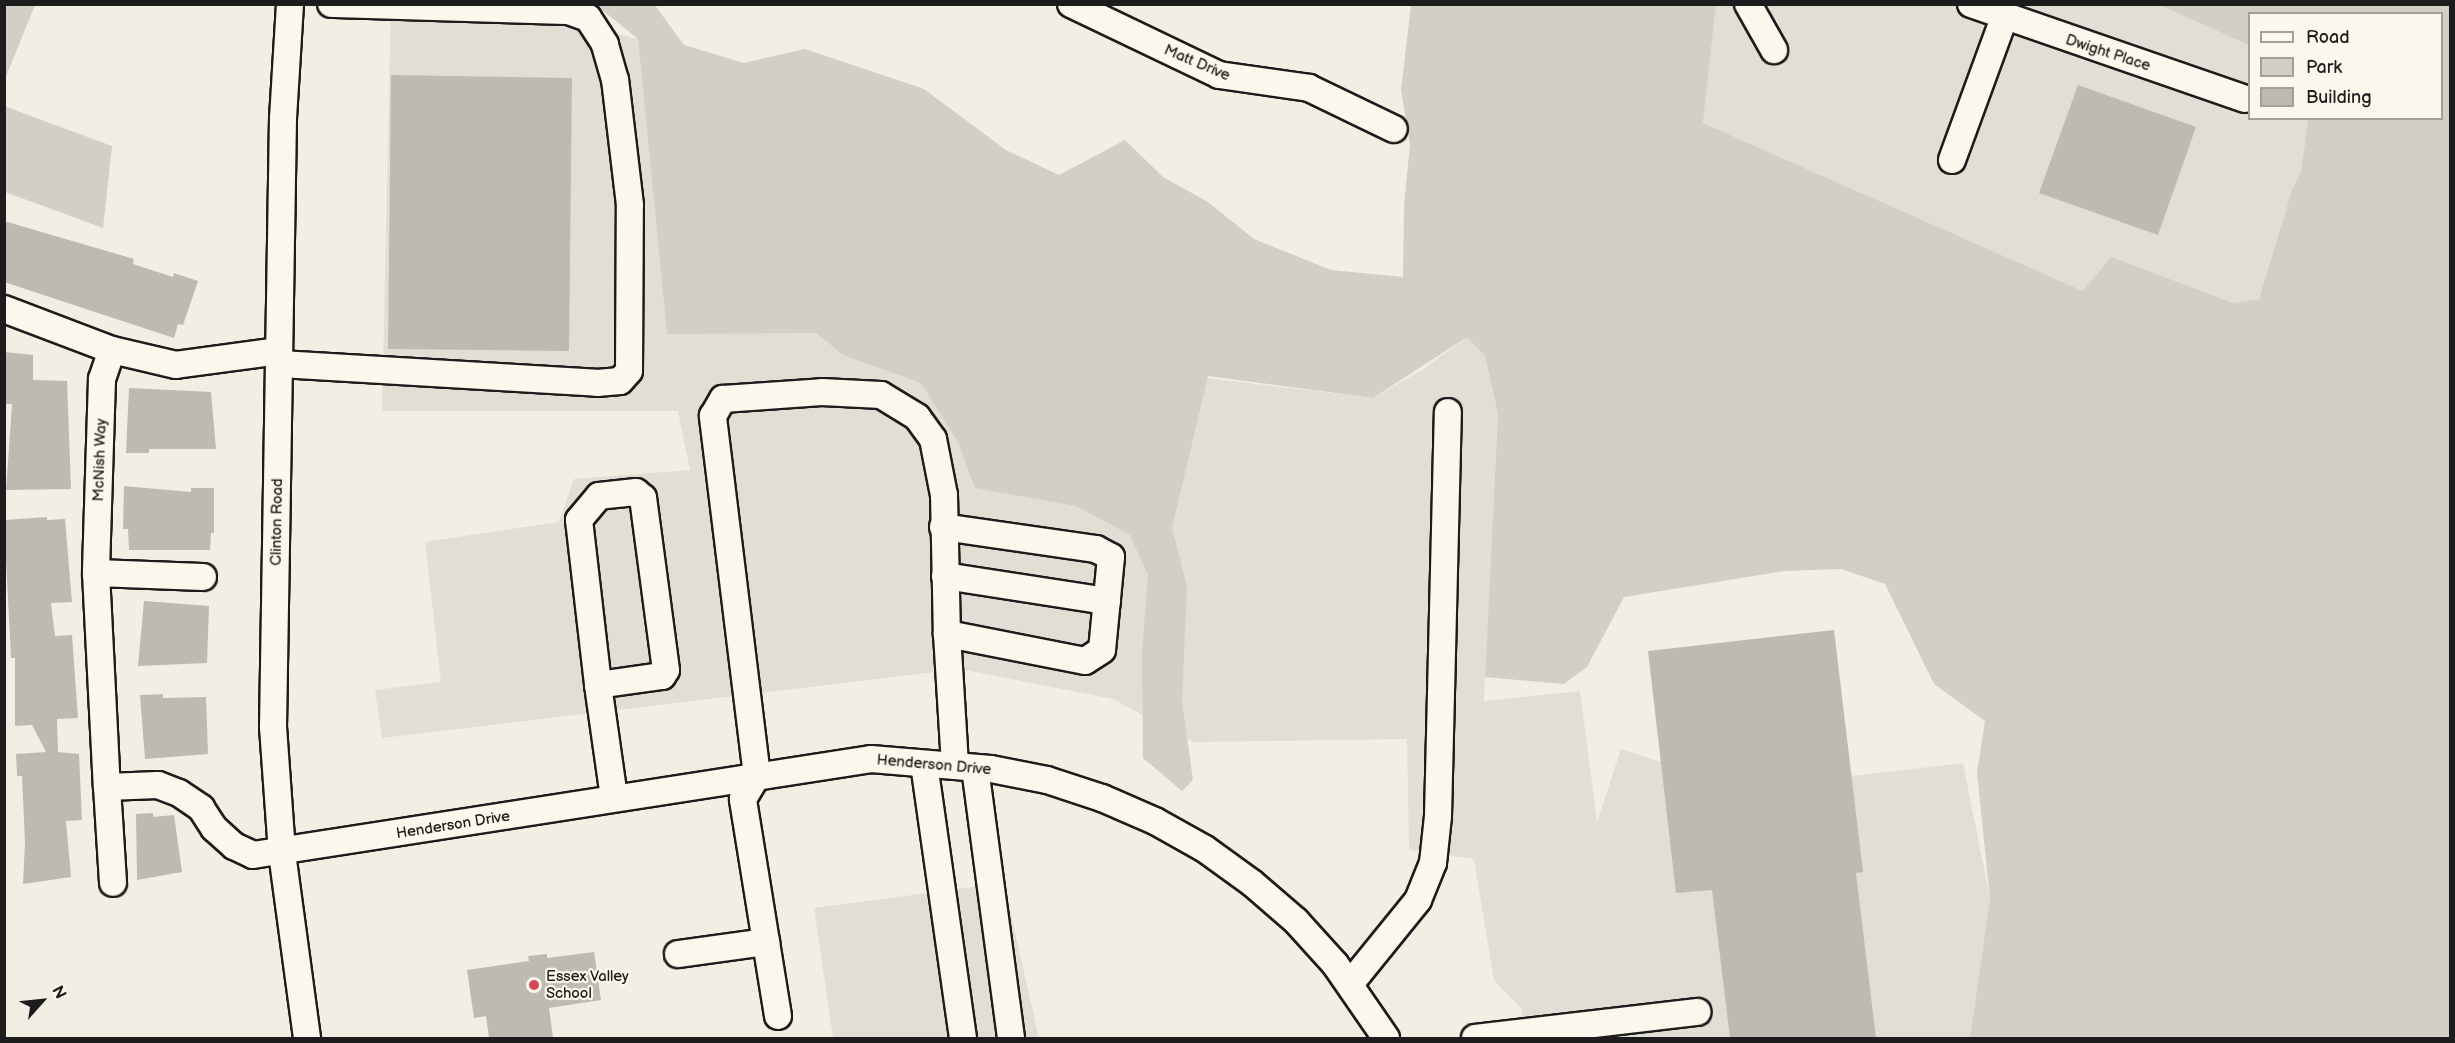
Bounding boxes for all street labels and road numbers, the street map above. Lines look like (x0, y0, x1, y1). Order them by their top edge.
street label: Dwight Place (2063, 31, 2153, 75)
street label: Matt Drive (1161, 41, 1233, 85)
street label: McNish Way (90, 418, 110, 502)
street label: Clinton Road (267, 478, 287, 566)
street label: Henderson Drive (876, 751, 992, 779)
street label: Henderson Drive (395, 807, 511, 843)

